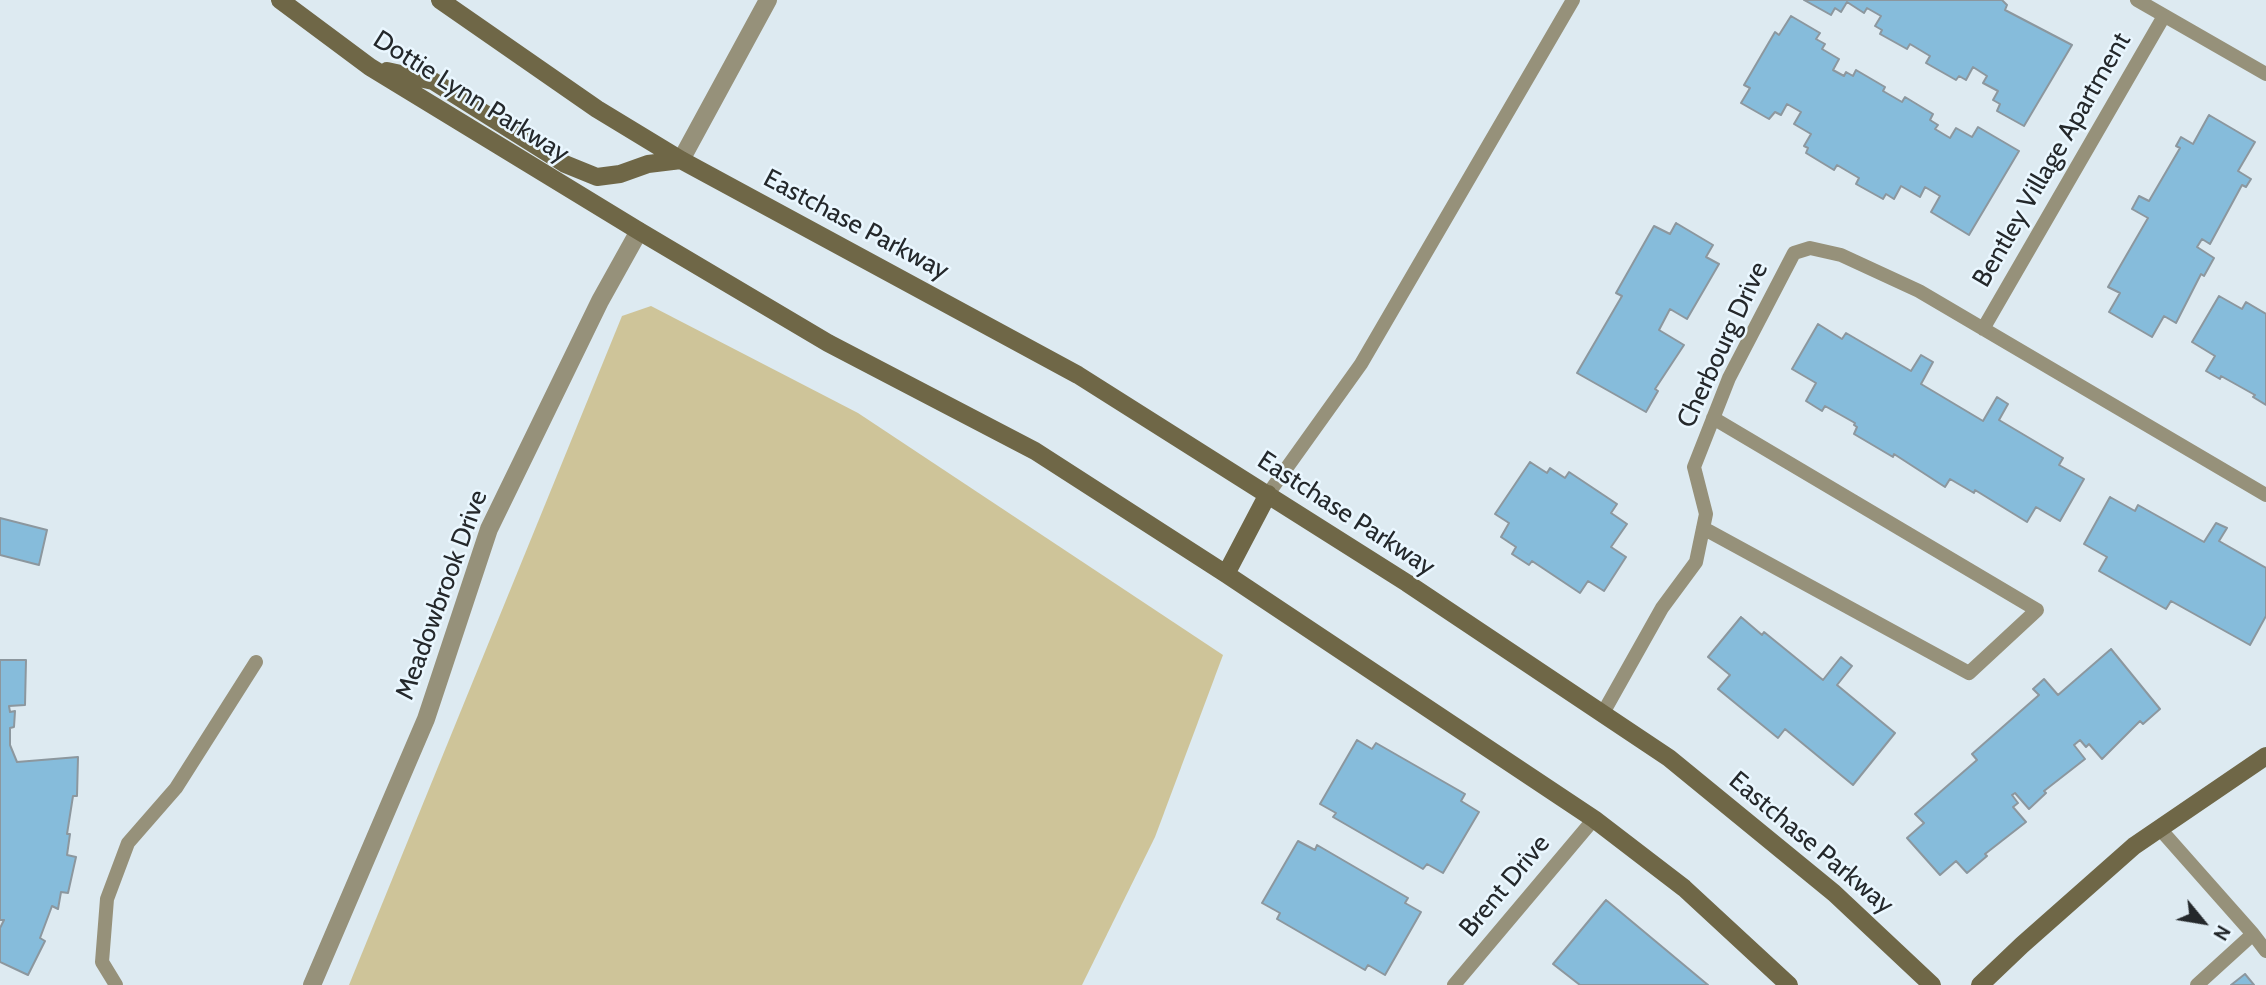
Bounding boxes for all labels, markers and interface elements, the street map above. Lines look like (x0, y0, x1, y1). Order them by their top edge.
street label: Dottie Lynn Parkway (367, 24, 575, 170)
street label: Bentley Village Apartment (1966, 27, 2138, 293)
street label: Eastchase Parkway (758, 163, 954, 287)
street label: Cherbourg Drive (1671, 257, 1775, 433)
street label: Eastchase Parkway (1251, 445, 1441, 583)
street label: Meadowbrook Drive (390, 486, 494, 704)
street label: Eastchase Parkway (1722, 765, 1900, 921)
street label: Brent Drive (1453, 829, 1557, 943)
north arrow (2168, 887, 2238, 957)
text: N (2208, 921, 2235, 944)

